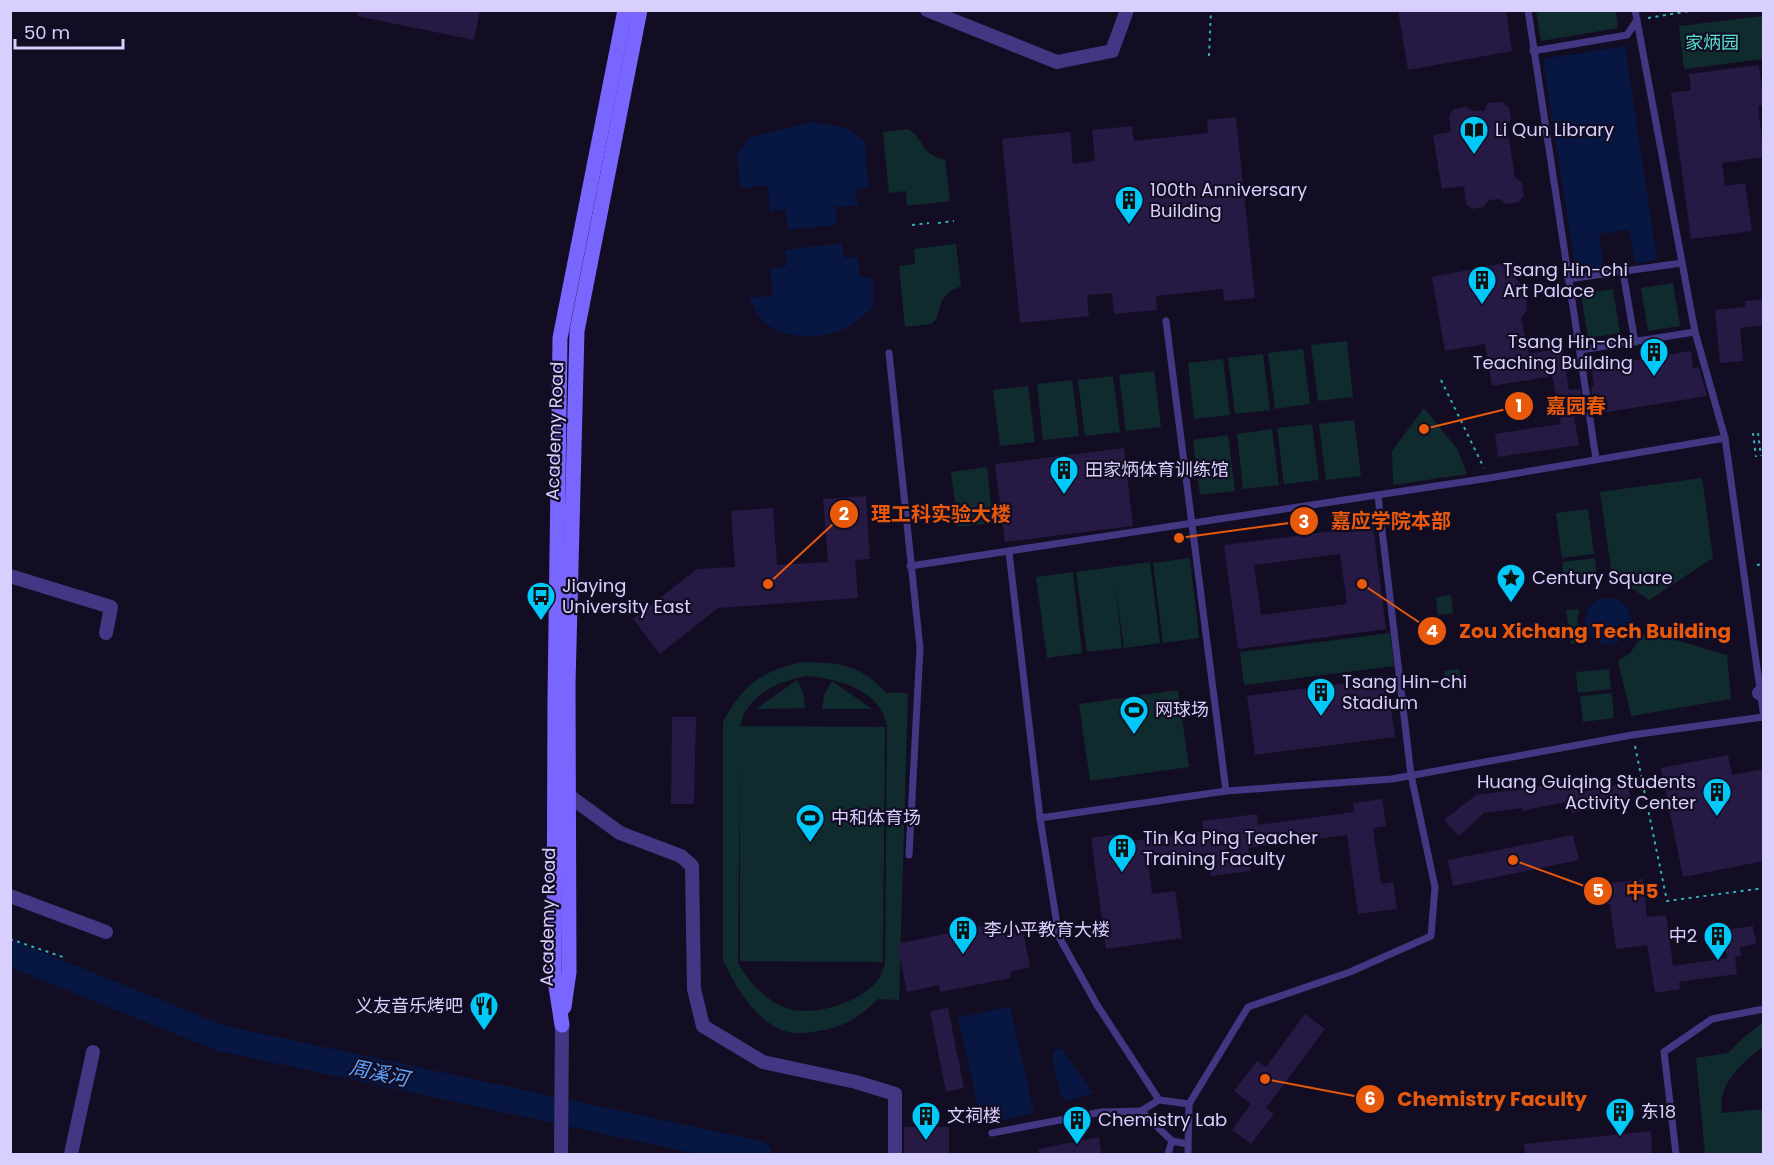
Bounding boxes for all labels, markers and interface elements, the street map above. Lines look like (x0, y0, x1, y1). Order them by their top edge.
scale bar (15, 12, 123, 50)
text: 50 m (24, 20, 70, 45)
park label: 家炳园 (1685, 30, 1739, 55)
library icon: Li Qun Library (1458, 114, 1490, 156)
place label: Li Qun Library (1495, 117, 1614, 142)
place label: 100th Anniversary Building (1150, 177, 1307, 223)
building icon: 100th Anniversary Building (1113, 184, 1145, 226)
place label: Tsang Hin-chi Art Palace (1503, 257, 1628, 303)
building icon: Tsang Hin-chi Art Palace (1466, 264, 1498, 306)
place label: Tsang Hin-chi Teaching Building (1473, 329, 1633, 375)
building icon: Tsang Hin-chi Teaching Building (1638, 336, 1670, 378)
street label: Academy Road (540, 361, 569, 501)
callout: 嘉园春 (1504, 387, 1618, 425)
text: 嘉园春 (1546, 392, 1606, 420)
text: 1 (1516, 393, 1522, 418)
building icon: 田家炳体育训练馆 (1048, 454, 1080, 496)
place label: 田家炳体育训练馆 (1085, 457, 1229, 482)
callout: 理工科实验大楼 (829, 495, 1023, 533)
text: 理工科实验大楼 (871, 500, 1011, 528)
text: 2 (839, 501, 849, 526)
callout: 嘉应学院本部 (1289, 502, 1463, 540)
text: 嘉应学院本部 (1331, 507, 1451, 535)
text: 3 (1299, 509, 1309, 534)
place icon: Century Square (1495, 562, 1527, 604)
place label: Century Square (1532, 565, 1673, 590)
place label: Jiaying University East (562, 573, 691, 619)
bus stop icon: Jiaying University East (525, 580, 557, 622)
callout: Zou Xichang Tech Building (1417, 612, 1743, 650)
text: Zou Xichang Tech Building (1459, 617, 1731, 645)
text: 4 (1426, 618, 1438, 643)
place label: Tsang Hin-chi Stadium (1342, 669, 1467, 715)
building icon: Tsang Hin-chi Stadium (1305, 676, 1337, 718)
sports icon: 网球场 (1118, 694, 1150, 736)
place label: 网球场 (1155, 697, 1209, 722)
place label: Huang Guiqing Students Activity Center (1477, 769, 1696, 815)
building icon: Huang Guiqing Students Activity Center (1701, 776, 1733, 818)
sports icon: 中和体育场 (794, 802, 826, 844)
place label: 中和体育场 (831, 805, 921, 830)
place label: Tin Ka Ping Teacher Training Faculty (1143, 825, 1318, 871)
building icon: Tin Ka Ping Teacher Training Faculty (1106, 832, 1138, 874)
street label: Academy Road (534, 847, 561, 987)
callout: 中5 (1583, 872, 1670, 910)
text: 中5 (1626, 877, 1659, 905)
text: 5 (1592, 878, 1604, 903)
building icon: 李小平教育大楼 (947, 914, 979, 956)
place label: 李小平教育大楼 (984, 917, 1110, 942)
building icon: 中2 (1702, 920, 1734, 962)
place label: 中2 (1669, 923, 1697, 948)
restaurant icon: 义友音乐烤吧 (468, 990, 500, 1032)
place label: 义友音乐烤吧 (355, 993, 463, 1018)
water label: 周溪河 (347, 1053, 415, 1094)
callout: Chemistry Faculty (1355, 1080, 1599, 1118)
text: Chemistry Faculty (1397, 1085, 1587, 1113)
text: 6 (1364, 1086, 1376, 1111)
building icon: 东18 (1604, 1096, 1636, 1138)
place label: 东18 (1641, 1099, 1676, 1124)
building icon: 文祠楼 (910, 1100, 942, 1142)
place label: 文祠楼 (947, 1103, 1001, 1128)
building icon: Chemistry Lab (1061, 1104, 1093, 1146)
place label: Chemistry Lab (1098, 1107, 1227, 1132)

